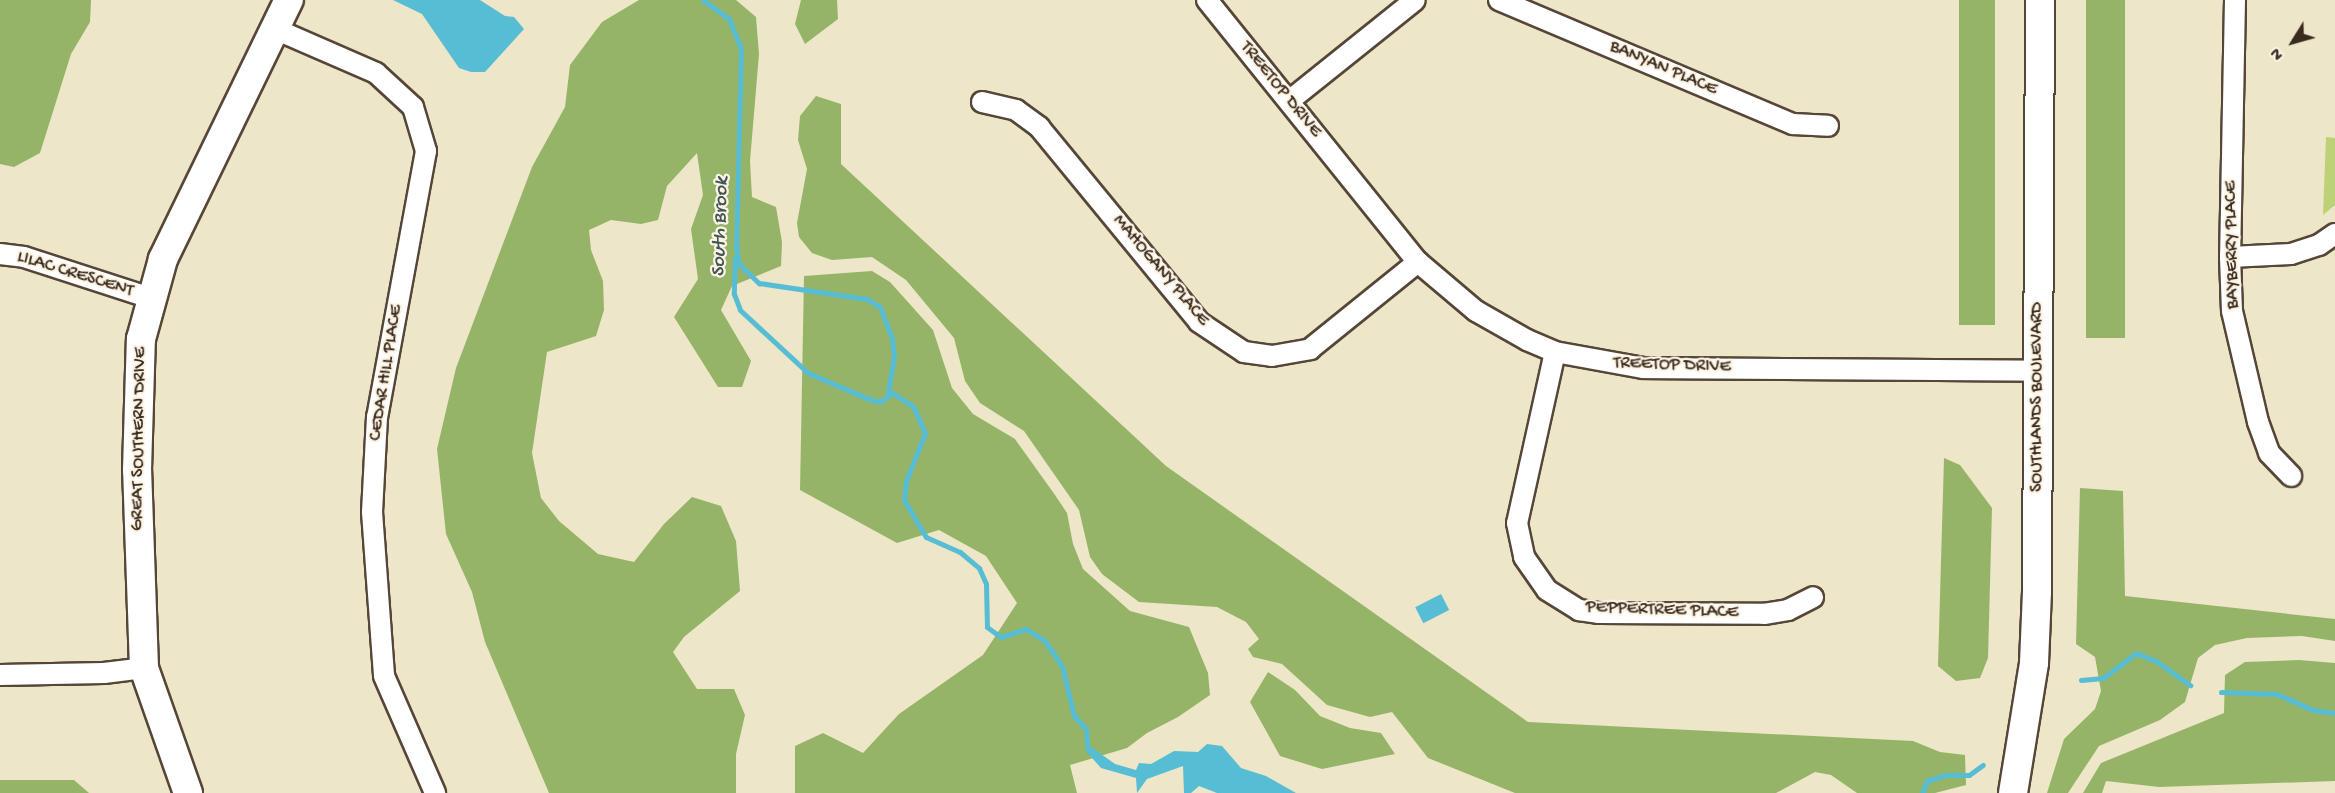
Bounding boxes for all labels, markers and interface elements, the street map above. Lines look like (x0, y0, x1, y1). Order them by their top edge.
north arrow (2263, 12, 2323, 72)
street label: BANYAN PLACE (1606, 37, 1720, 101)
street label: TREETOP DRIVE (1235, 38, 1325, 142)
text: N (2267, 43, 2289, 63)
water label: South Brook (707, 177, 735, 277)
street label: BAYBERRY PLACE (2221, 181, 2245, 309)
street label: MAHOGANY PLACE (1107, 211, 1213, 331)
street label: LILAC CRESCENT (14, 247, 136, 303)
street label: SOUTHLANDS BOULEVARD (2027, 302, 2049, 492)
street label: CEDAR HILL PLACE (366, 304, 408, 442)
street label: GREAT SOUTHERN DRIVE (128, 347, 152, 531)
street label: TREETOP DRIVE (1613, 353, 1731, 379)
street label: PEPPERTREE PLACE (1585, 598, 1739, 624)

